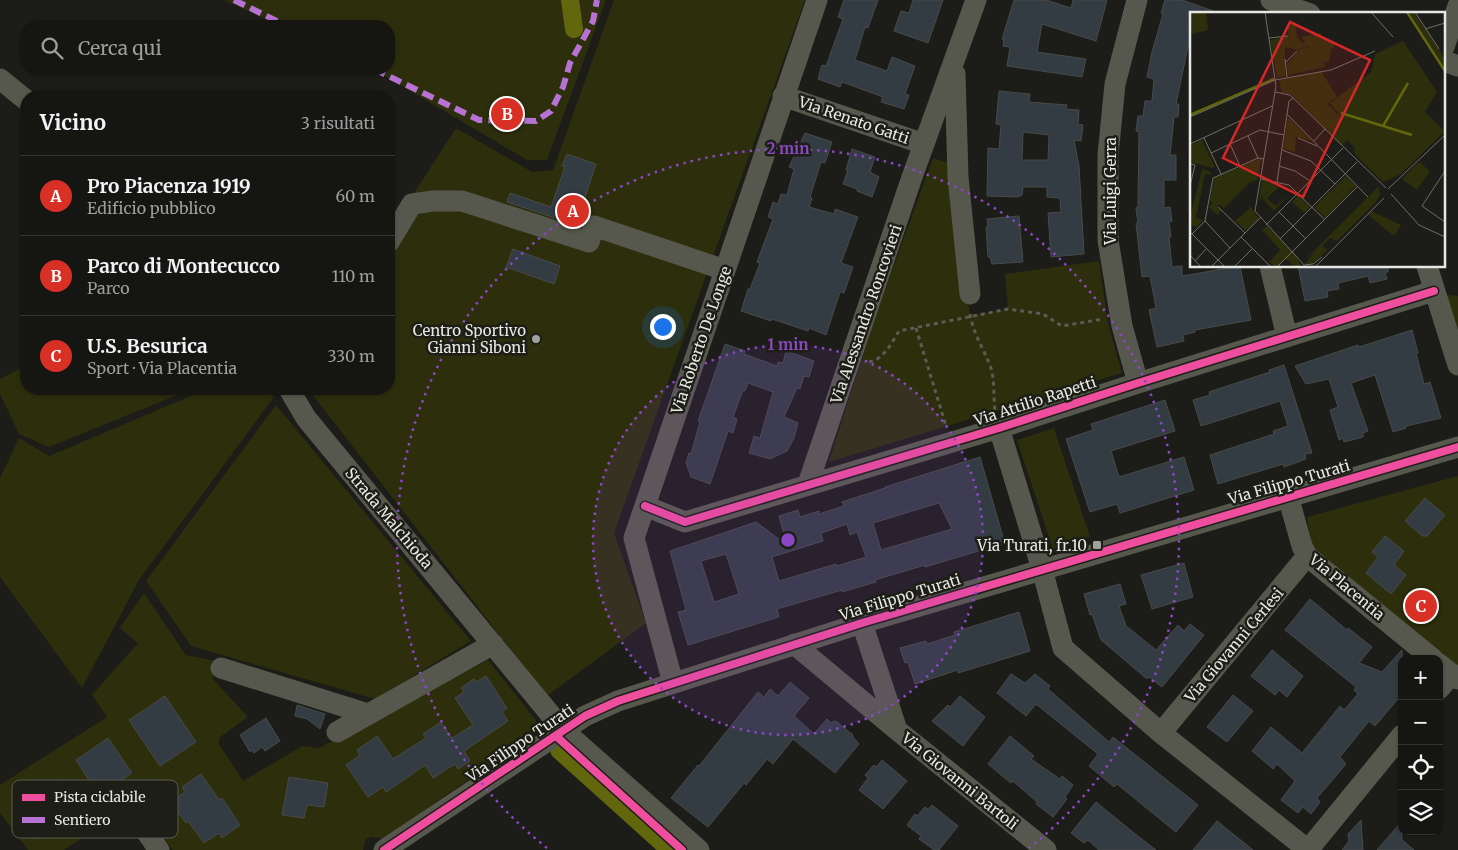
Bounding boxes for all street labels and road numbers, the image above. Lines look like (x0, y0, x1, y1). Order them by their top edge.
street label: Via Renato Gatti (795, 92, 912, 148)
street label: Via Luigi Gerra (1101, 137, 1120, 246)
street label: Via Alessandro Roncovieri (826, 222, 906, 407)
street label: Via Roberto De Longe (666, 263, 735, 417)
street label: Via Attilio Rapetti (970, 372, 1099, 430)
street label: Via Filippo Turati (1225, 456, 1352, 509)
street label: Strada Malchioda (341, 464, 437, 572)
street label: Via Placentia (1305, 549, 1388, 624)
street label: Via Filippo Turati (836, 570, 963, 625)
street label: Via Giovanni Cerlesi (1180, 584, 1288, 707)
street label: Via Filippo Turati (462, 700, 578, 787)
street label: Via Giovanni Bartoli (897, 728, 1022, 834)

